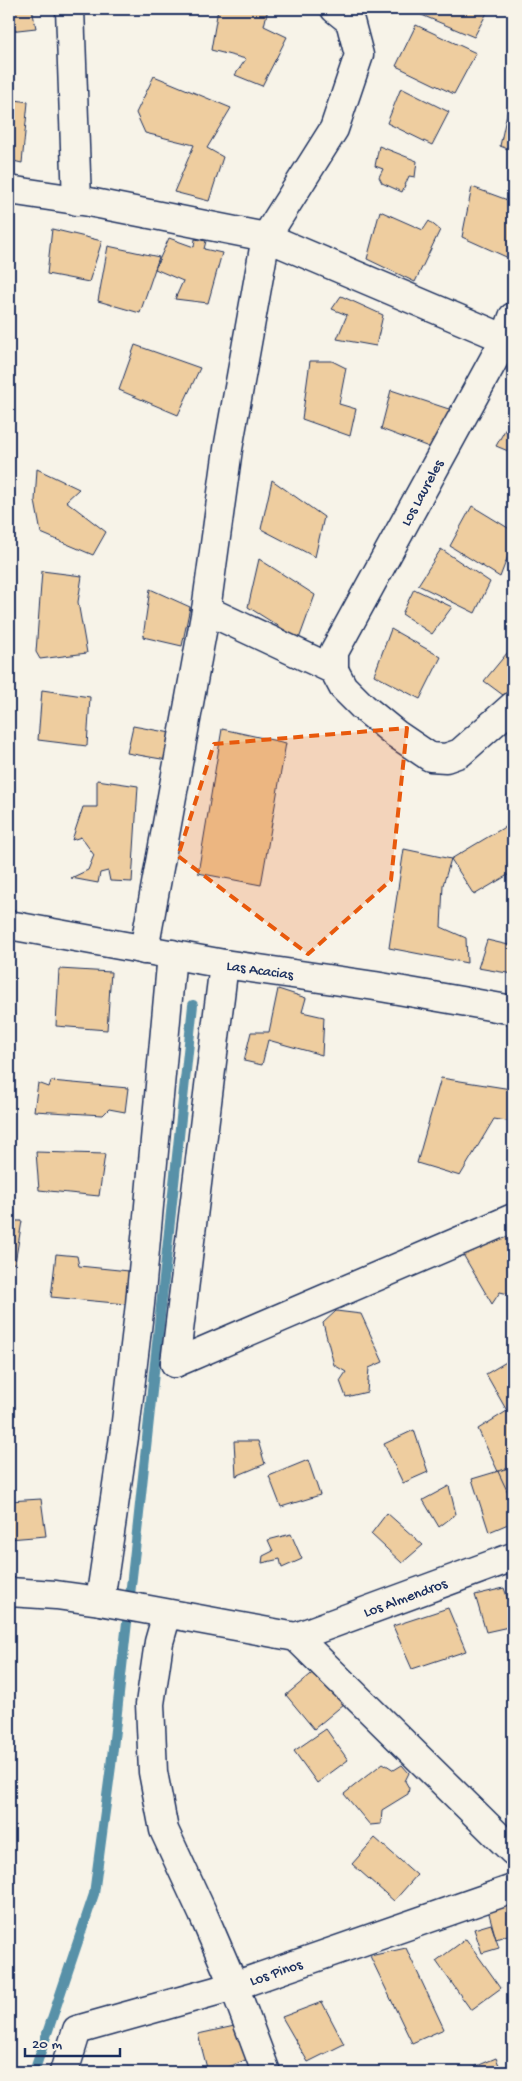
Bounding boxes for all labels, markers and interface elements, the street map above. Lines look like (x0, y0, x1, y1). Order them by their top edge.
street label: Los Laureles (398, 457, 449, 530)
street label: Las Acacias (225, 957, 295, 985)
street label: Los Almendros (361, 1575, 450, 1622)
street label: Los Pinos (248, 1956, 305, 1991)
scale bar (25, 2026, 120, 2058)
text: 20 m (32, 2036, 62, 2054)

